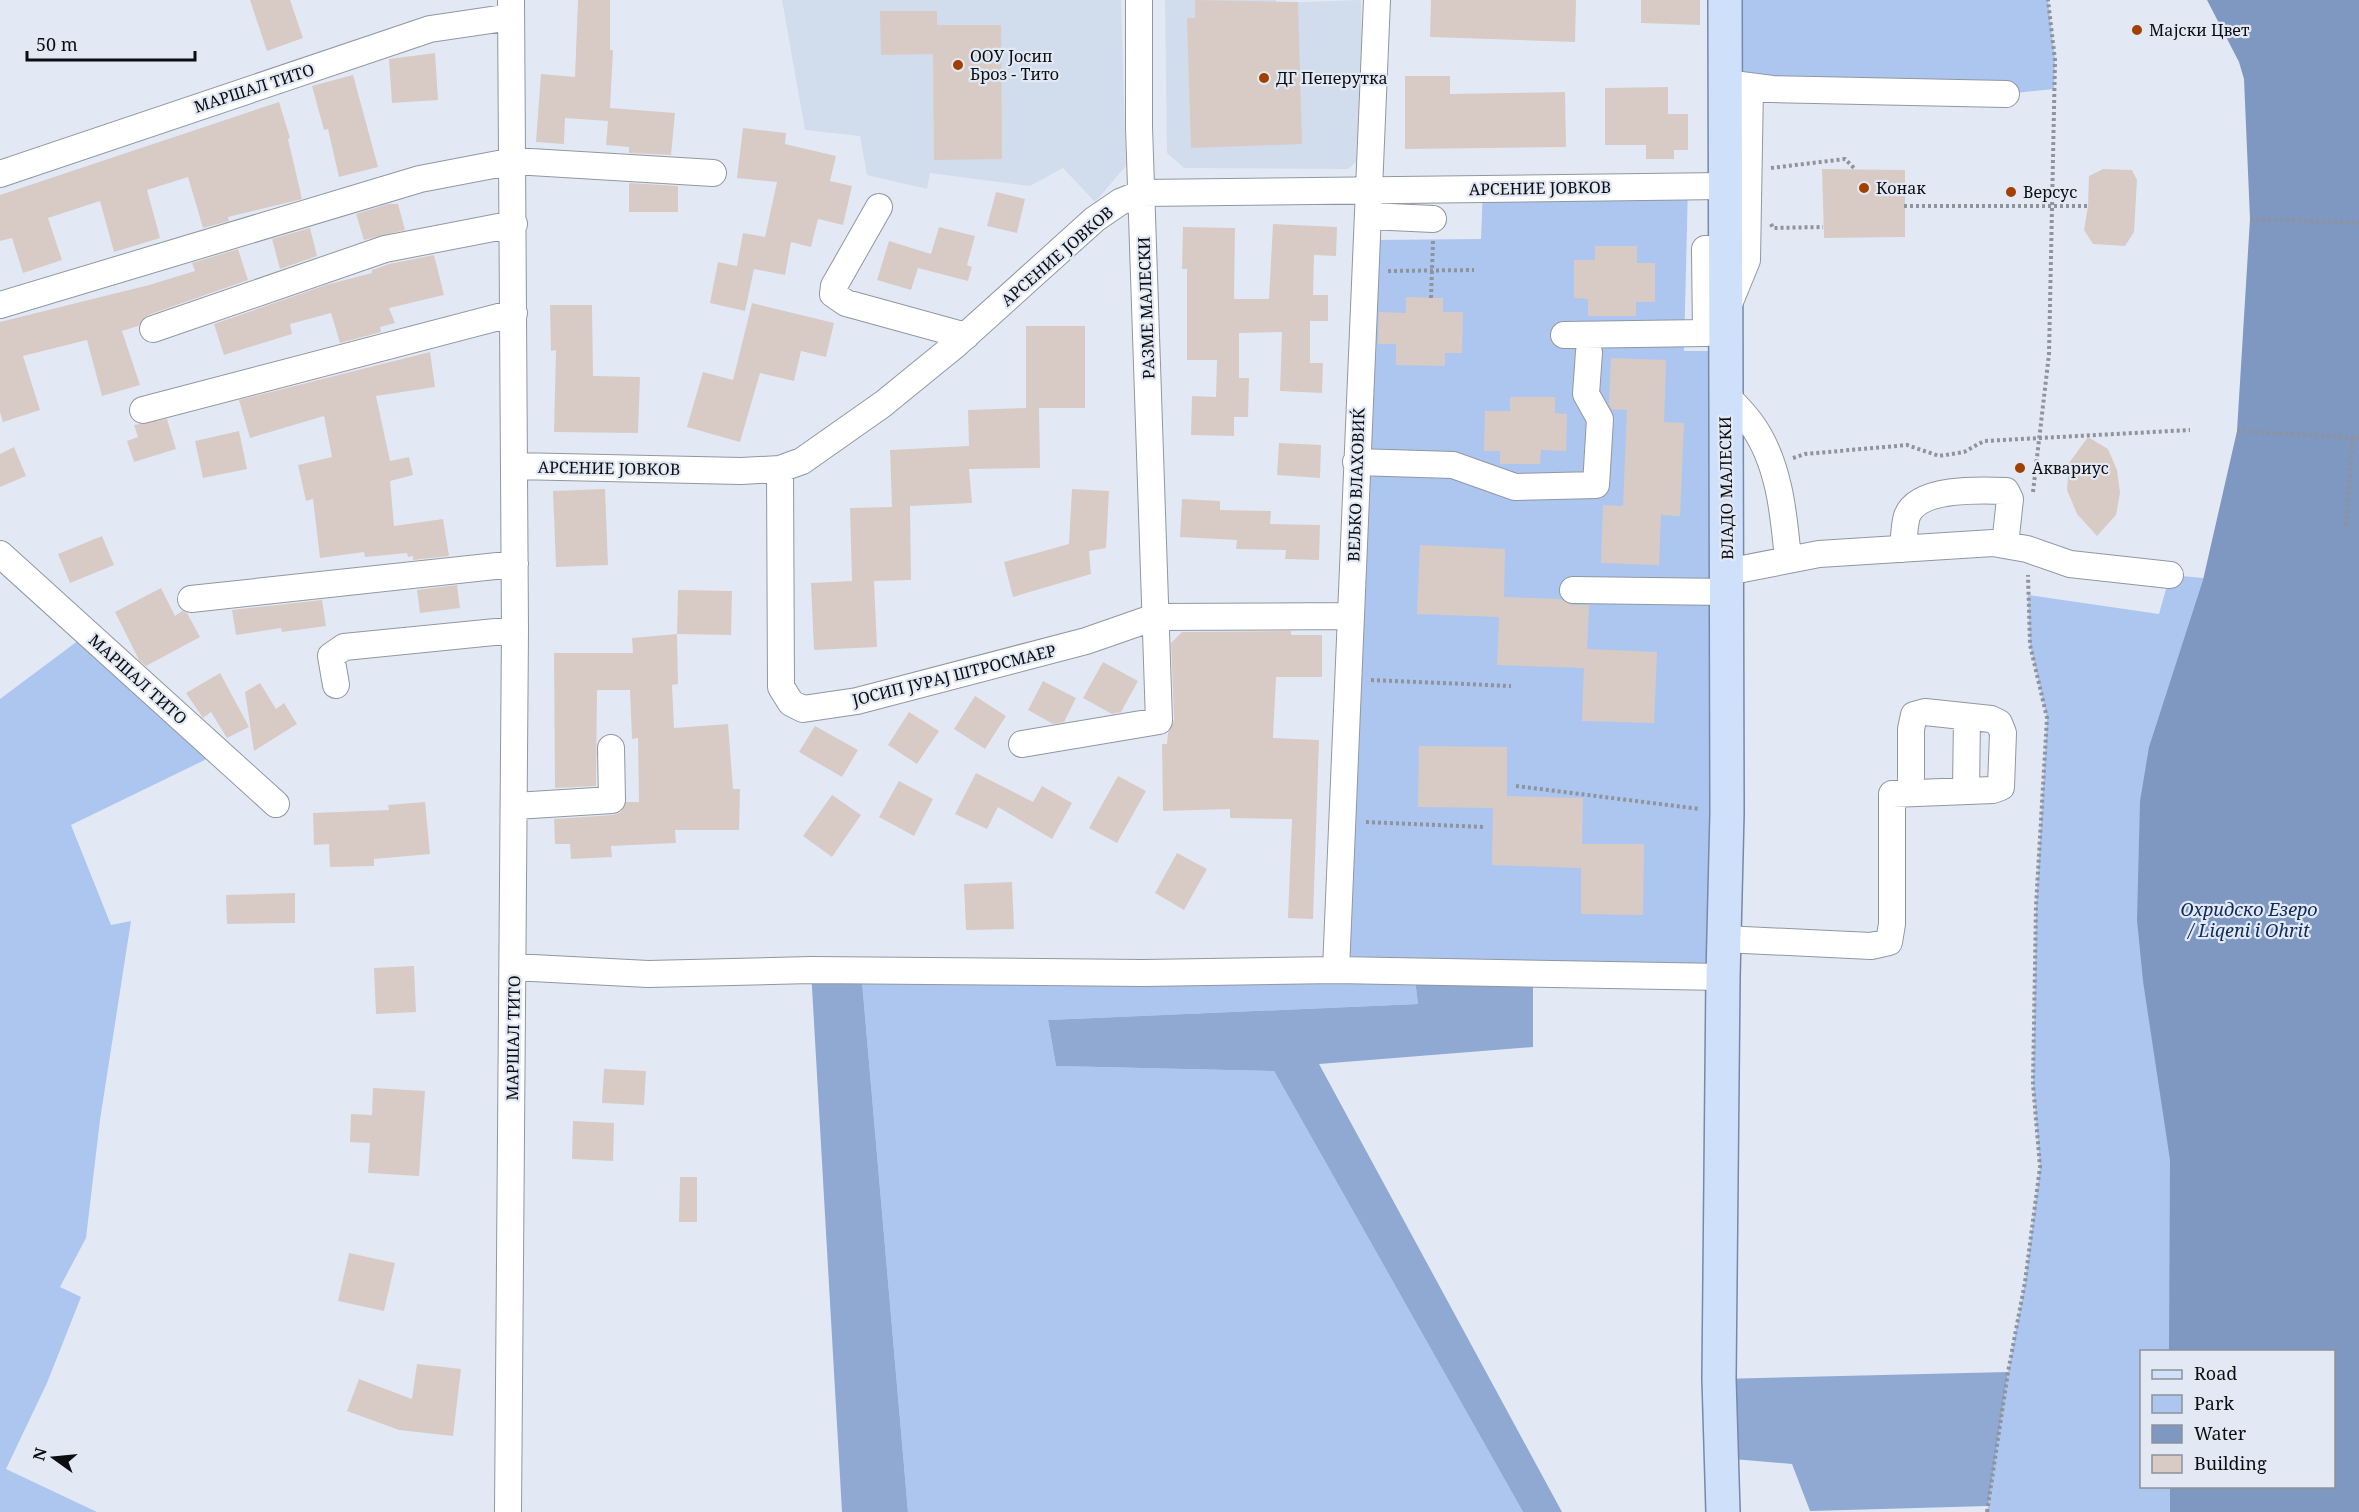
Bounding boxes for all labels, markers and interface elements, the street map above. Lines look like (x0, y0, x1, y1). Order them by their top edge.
place label: Мајски Цвет (2149, 19, 2250, 41)
marker: Мајски Цвет (2130, 23, 2144, 37)
scale bar (27, 24, 195, 62)
text: 50 m (36, 32, 78, 56)
place label: ООУ Јосип Броз - Тито (970, 45, 1059, 85)
street label: МАРШАЛ ТИТО (191, 58, 317, 118)
marker: ООУ Јосип Броз - Тито (951, 58, 965, 72)
place label: ДГ Пеперутка (1276, 67, 1388, 89)
marker: ДГ Пеперутка (1257, 71, 1271, 85)
street label: АРСЕНИЕ ЈОВКОВ (1469, 176, 1611, 200)
place label: Конак (1876, 177, 1926, 199)
marker: Конак (1857, 181, 1871, 195)
place label: Версус (2023, 181, 2077, 203)
marker: Версус (2004, 185, 2018, 199)
street label: АРСЕНИЕ ЈОВКОВ (996, 201, 1118, 311)
street label: РАЗМЕ МАЛЕСКИ (1133, 236, 1159, 380)
street label: ВЕЉКО ВЛАХОВИЌ (1342, 407, 1370, 562)
street label: ВЛАДО МАЛЕСКИ (1714, 416, 1738, 560)
street label: АРСЕНИЕ ЈОВКОВ (538, 456, 680, 480)
place label: Аквариус (2032, 457, 2109, 479)
marker: Аквариус (2013, 461, 2027, 475)
street label: МАРШАЛ ТИТО (84, 629, 192, 729)
street label: ЈОСИП ЈУРАЈ ШТРОСМАЕР (849, 639, 1058, 711)
water label: Охридско Езеро / Liqeni i Ohrit (2180, 897, 2318, 942)
street label: МАРШАЛ ТИТО (501, 975, 525, 1101)
legend (2140, 1350, 2335, 1488)
text: Road (2194, 1361, 2237, 1385)
text: Park (2194, 1391, 2234, 1415)
text: Water (2194, 1421, 2247, 1445)
north arrow (24, 1428, 84, 1488)
text: N (27, 1445, 52, 1463)
text: Building (2194, 1451, 2267, 1475)

